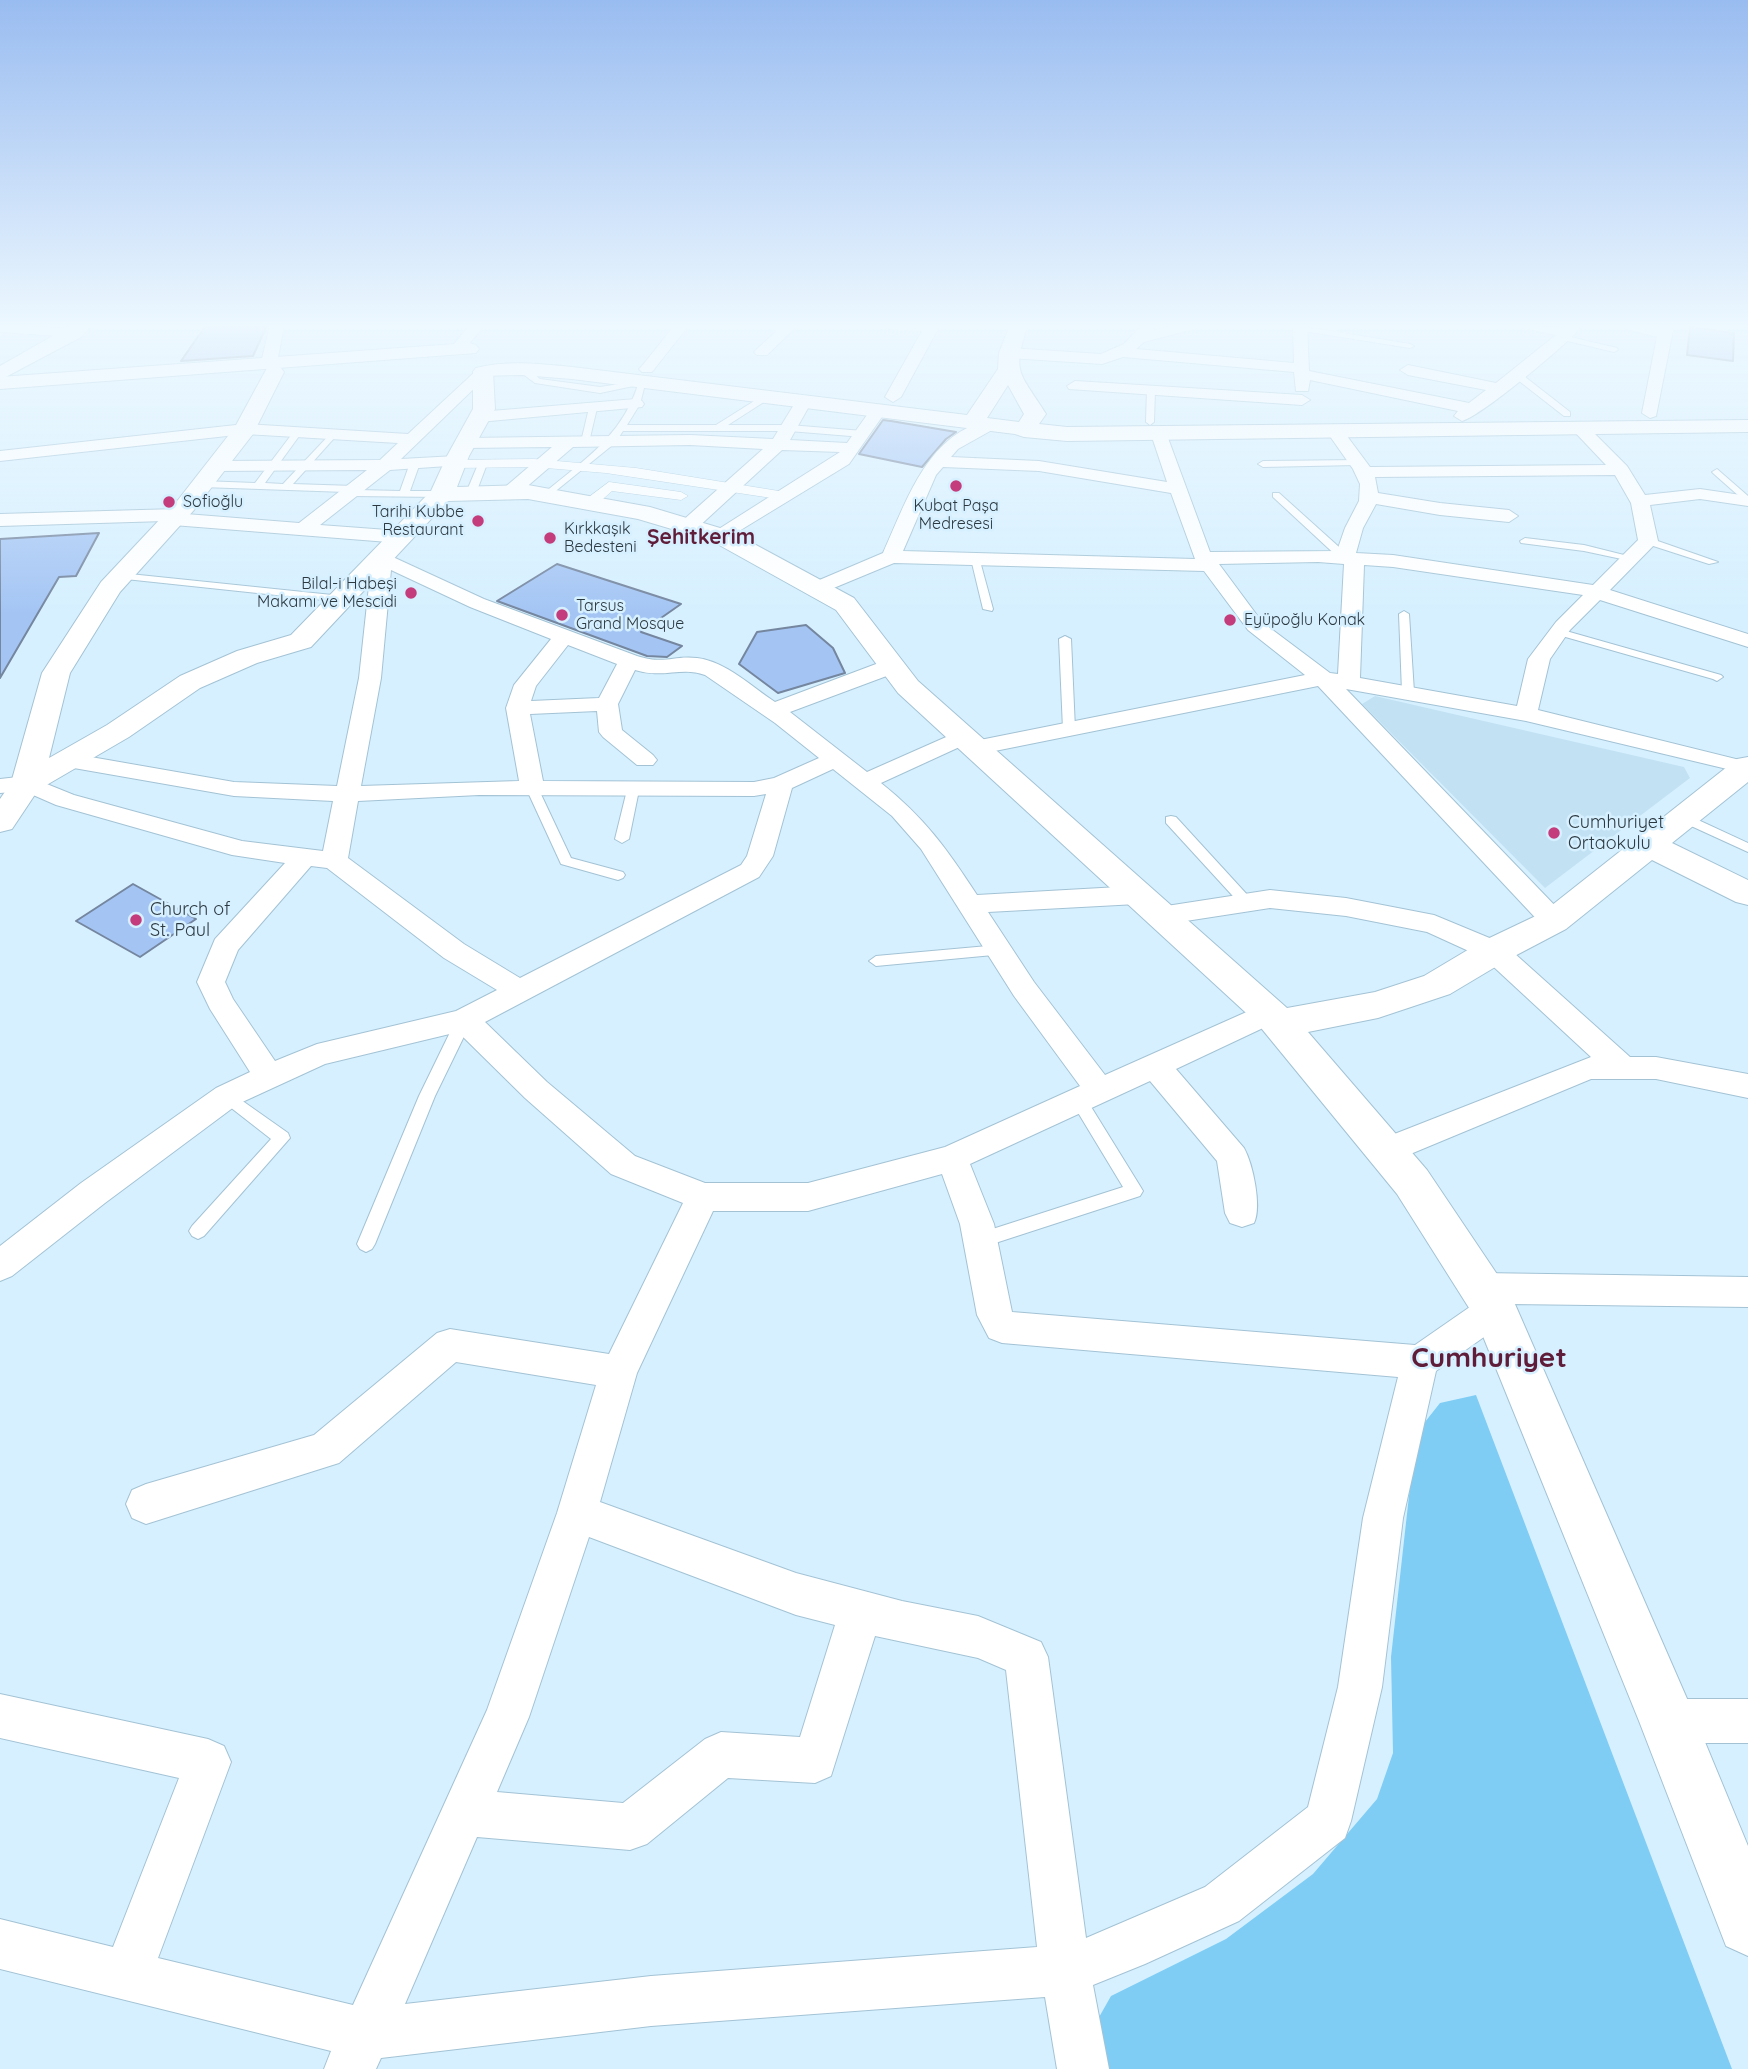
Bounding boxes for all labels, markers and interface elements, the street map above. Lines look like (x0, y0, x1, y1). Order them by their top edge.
marker: Kubat Paşa Medresesi (948, 478, 964, 494)
place label: Sofioğlu (183, 492, 243, 512)
marker: Sofioğlu (161, 494, 177, 510)
place label: Kubat Paşa Medresesi (913, 496, 999, 534)
place label: Tarihi Kubbe Restaurant (372, 502, 464, 540)
marker: Tarihi Kubbe Restaurant (470, 513, 486, 529)
place label: Kırkkaşık Bedesteni (564, 519, 637, 557)
district label: Şehitkerim (647, 525, 755, 551)
marker: Kırkkaşık Bedesteni (542, 530, 558, 546)
place label: Bilal-i Habeşi Makamı ve Mescidi (257, 574, 397, 612)
marker: Bilal-i Habeşi Makamı ve Mescidi (403, 585, 419, 601)
place label: Tarsus Grand Mosque (576, 596, 684, 634)
marker: Tarsus Grand Mosque (554, 607, 570, 623)
place label: Eyüpoğlu Konak (1244, 610, 1365, 630)
marker: Eyüpoğlu Konak (1222, 612, 1238, 628)
place label: Cumhuriyet Ortaokulu (1568, 812, 1664, 854)
marker: Cumhuriyet Ortaokulu (1546, 825, 1562, 841)
place label: Church of St. Paul (150, 899, 231, 942)
marker: Church of St. Paul (128, 912, 144, 928)
district label: Cumhuriyet (1411, 1342, 1567, 1376)

